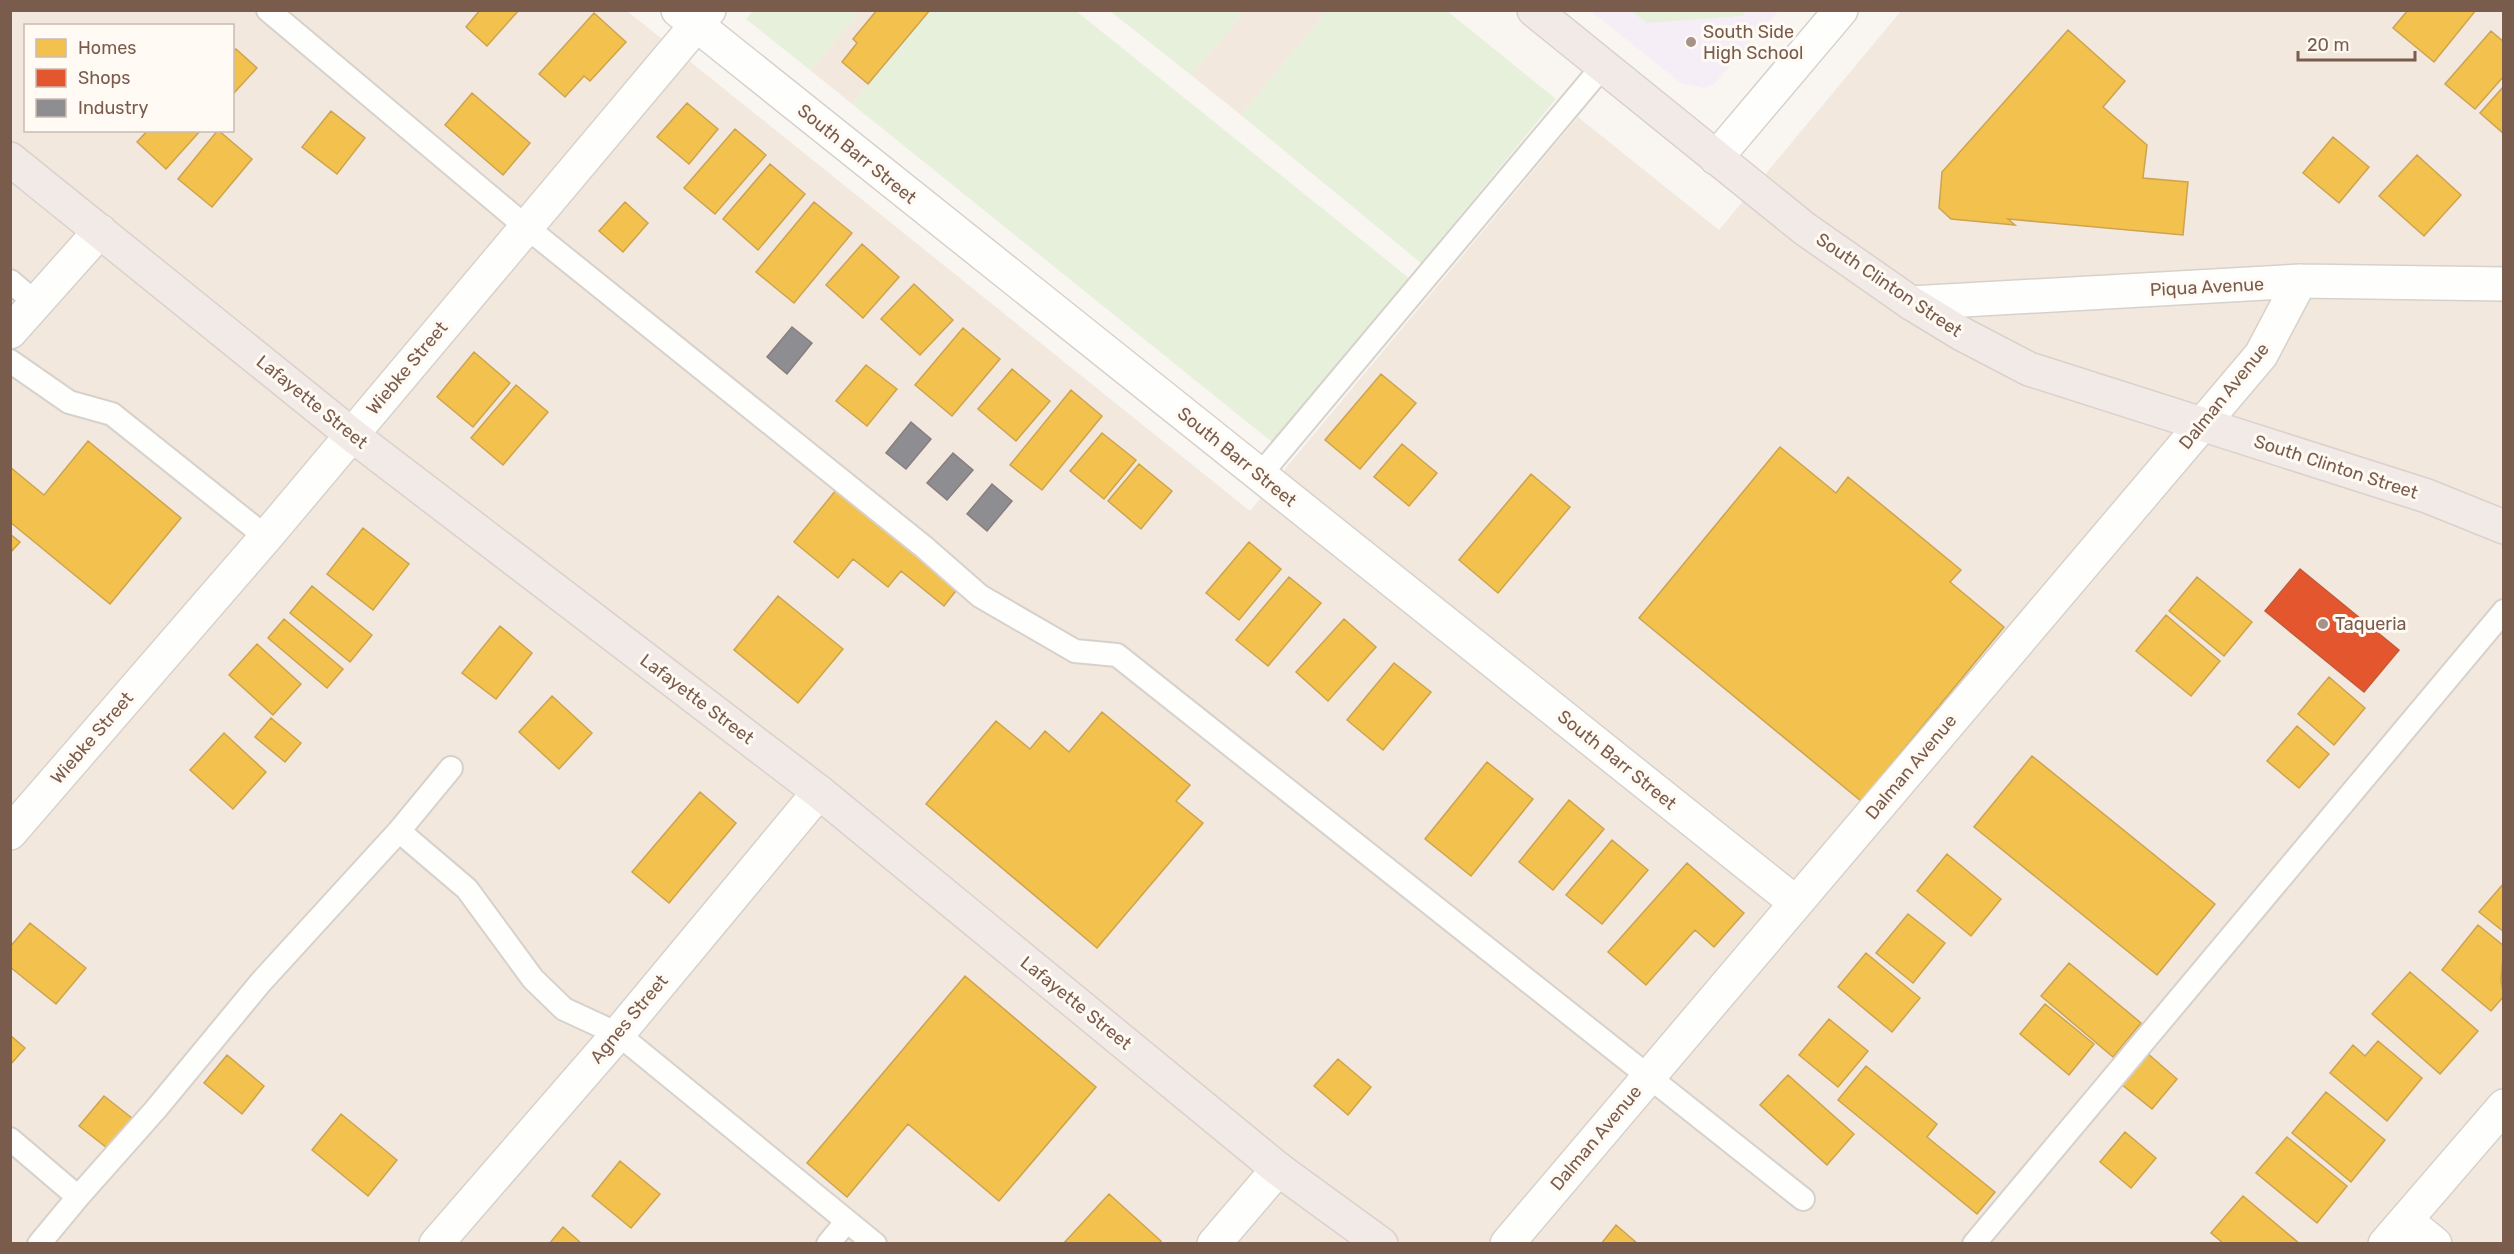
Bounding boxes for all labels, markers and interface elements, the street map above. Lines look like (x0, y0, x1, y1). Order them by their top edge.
place label: South Side High School (1703, 21, 1803, 64)
legend (24, 24, 234, 132)
scale bar (2298, 24, 2415, 62)
text: 20 m (2307, 34, 2349, 56)
marker: South Side High School (1684, 35, 1698, 49)
text: Homes (78, 37, 136, 59)
text: Shops (78, 67, 130, 89)
text: Industry (78, 97, 148, 119)
street label: South Barr Street (793, 99, 921, 209)
street label: South Clinton Street (1812, 228, 1966, 342)
street label: Piqua Avenue (2149, 273, 2265, 301)
street label: Wiebke Street (362, 317, 452, 419)
street label: Dalman Avenue (2174, 338, 2274, 454)
street label: Lafayette Street (252, 350, 372, 454)
street label: South Barr Street (1173, 402, 1301, 512)
street label: South Clinton Street (2251, 430, 2421, 504)
place label: Taqueria (2335, 613, 2406, 635)
marker: Taqueria (2316, 617, 2330, 631)
street label: Lafayette Street (636, 649, 758, 749)
street label: Wiebke Street (46, 687, 138, 789)
street label: South Barr Street (1553, 705, 1681, 815)
street label: Dalman Avenue (1861, 710, 1961, 824)
street label: Lafayette Street (1016, 951, 1136, 1055)
street label: Agnes Street (585, 970, 673, 1068)
street label: Dalman Avenue (1546, 1081, 1646, 1195)

